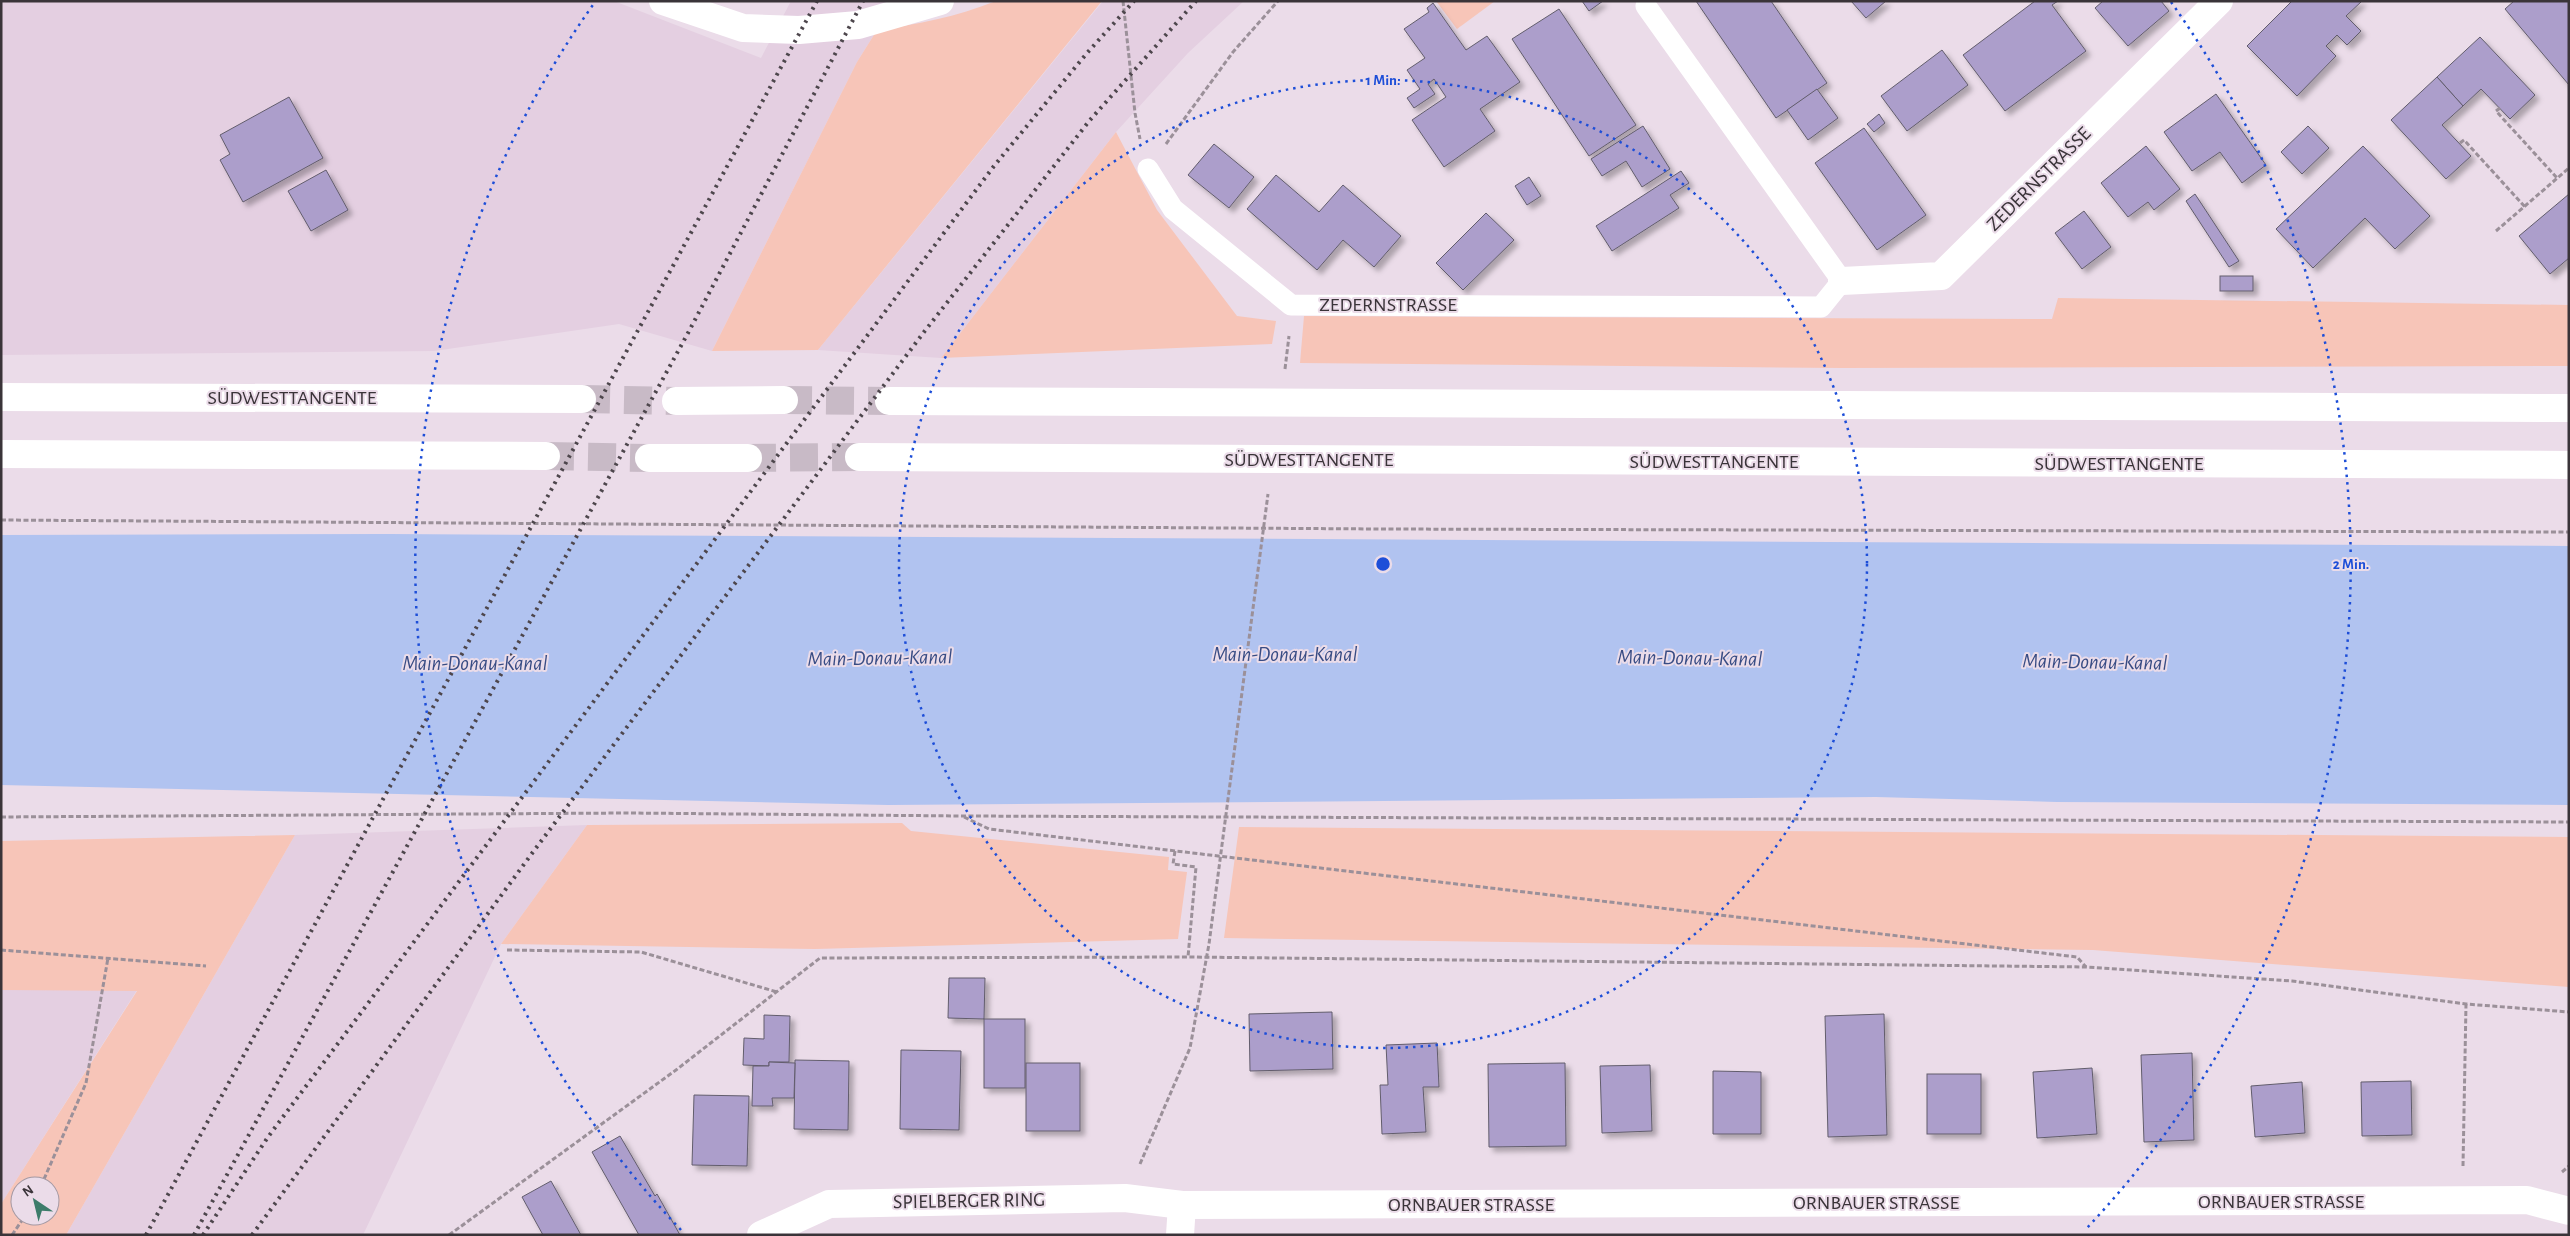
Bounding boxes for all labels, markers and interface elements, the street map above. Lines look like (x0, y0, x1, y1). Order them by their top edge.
text: 1 Min. (1366, 73, 1400, 88)
street label: ZEDERNSTRASSE (1983, 123, 2095, 235)
street label: ZEDERNSTRASSE (1319, 295, 1457, 315)
street label: SÜDWESTTANGENTE (207, 388, 377, 408)
street label: SÜDWESTTANGENTE (1224, 450, 1394, 470)
street label: SÜDWESTTANGENTE (1629, 452, 1799, 472)
street label: SÜDWESTTANGENTE (2034, 454, 2204, 474)
centre of rings (1374, 555, 1392, 573)
text: 2 Min. (2333, 557, 2369, 572)
water label: Main-Donau-Kanal (1212, 644, 1358, 665)
water label: Main-Donau-Kanal (807, 646, 953, 670)
water label: Main-Donau-Kanal (1617, 646, 1763, 670)
water label: Main-Donau-Kanal (2022, 650, 2168, 674)
water label: Main-Donau-Kanal (402, 653, 548, 674)
north arrow (10, 1176, 60, 1226)
text: N (20, 1183, 36, 1200)
street label: SPIELBERGER RING (893, 1190, 1045, 1212)
street label: ORNBAUER STRASSE (2198, 1192, 2364, 1212)
street label: ORNBAUER STRASSE (1793, 1193, 1959, 1213)
street label: ORNBAUER STRASSE (1388, 1195, 1554, 1215)

